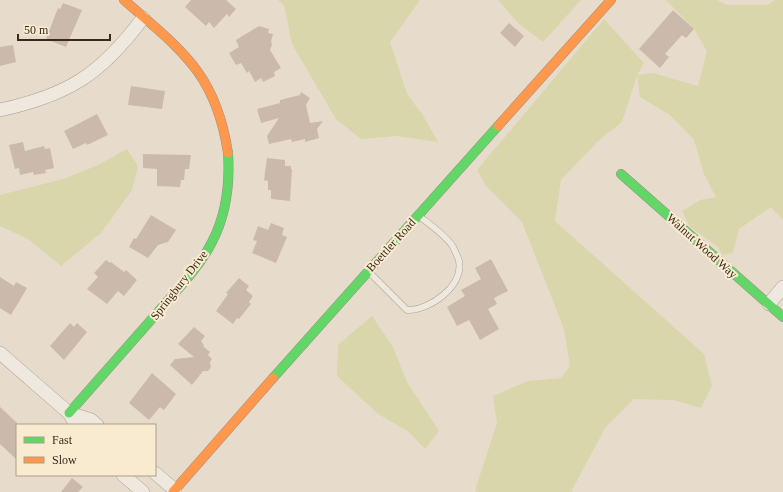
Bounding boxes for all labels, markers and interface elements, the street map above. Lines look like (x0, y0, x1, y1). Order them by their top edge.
scale bar (18, 16, 110, 42)
text: 50 m (24, 23, 49, 37)
street label: Walnut Wood Way (664, 211, 740, 281)
street label: Boettler Road (363, 215, 419, 275)
street label: Springbury Drive (148, 247, 210, 323)
legend (16, 424, 156, 476)
text: Fast (52, 433, 73, 447)
text: Slow (52, 453, 77, 467)

